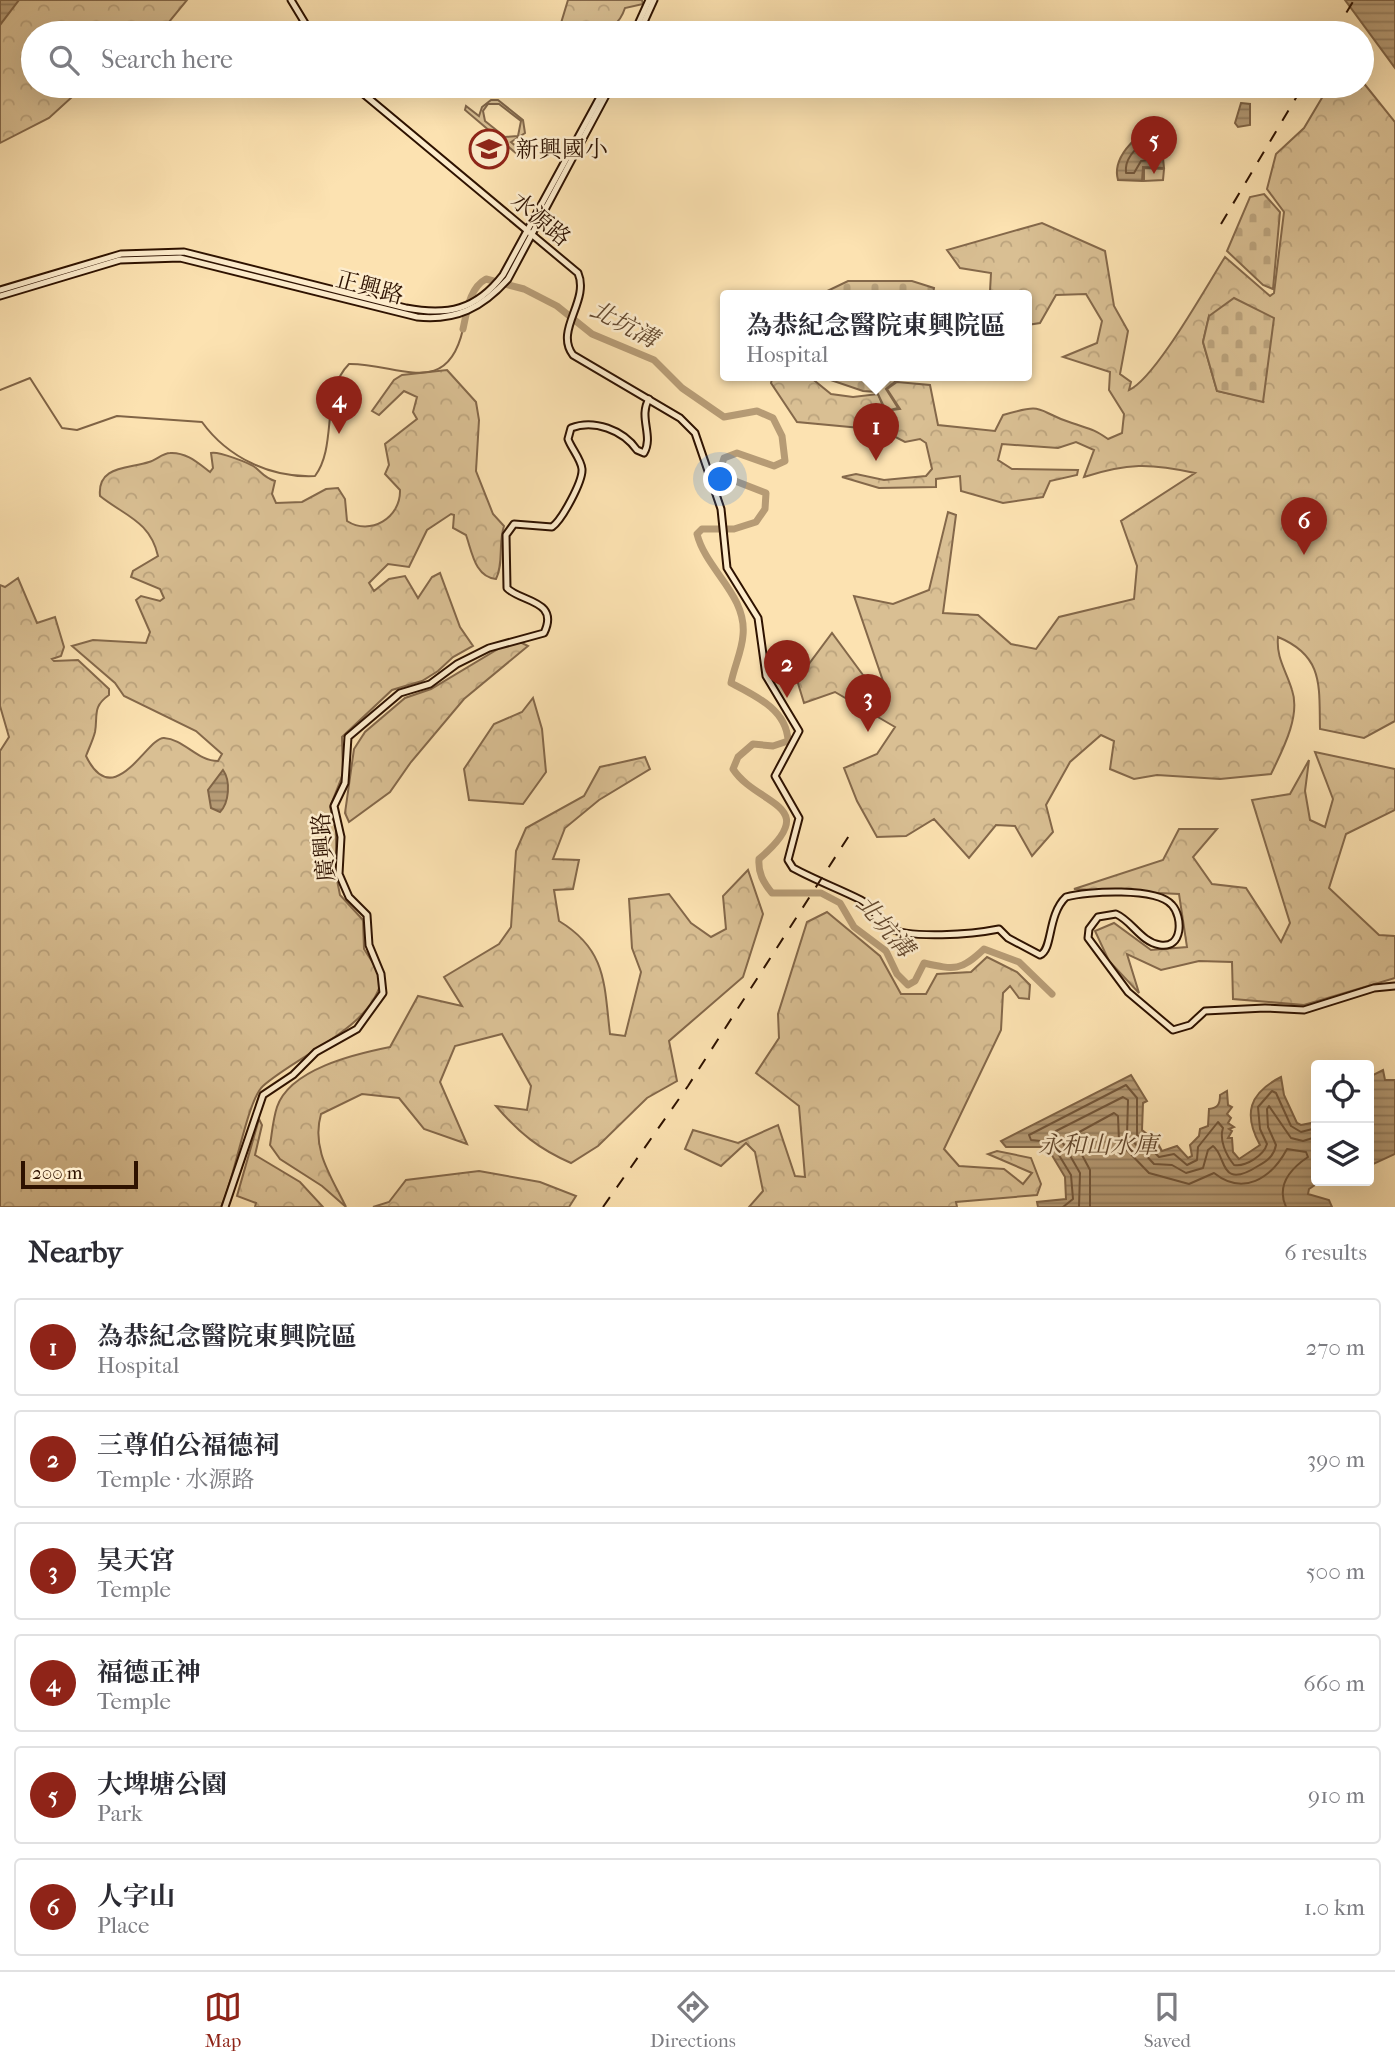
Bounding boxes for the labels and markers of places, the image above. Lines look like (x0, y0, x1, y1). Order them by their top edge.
pin: 5 (1131, 116, 1177, 174)
school or university icon: 新興國小 (468, 128, 510, 170)
place label: 新興國小 (516, 136, 608, 163)
pin: 4 (316, 376, 362, 434)
pin: 1 (853, 403, 899, 461)
pin: 6 (1281, 497, 1327, 555)
pin: 2 (764, 640, 810, 698)
pin: 3 (845, 674, 891, 732)

